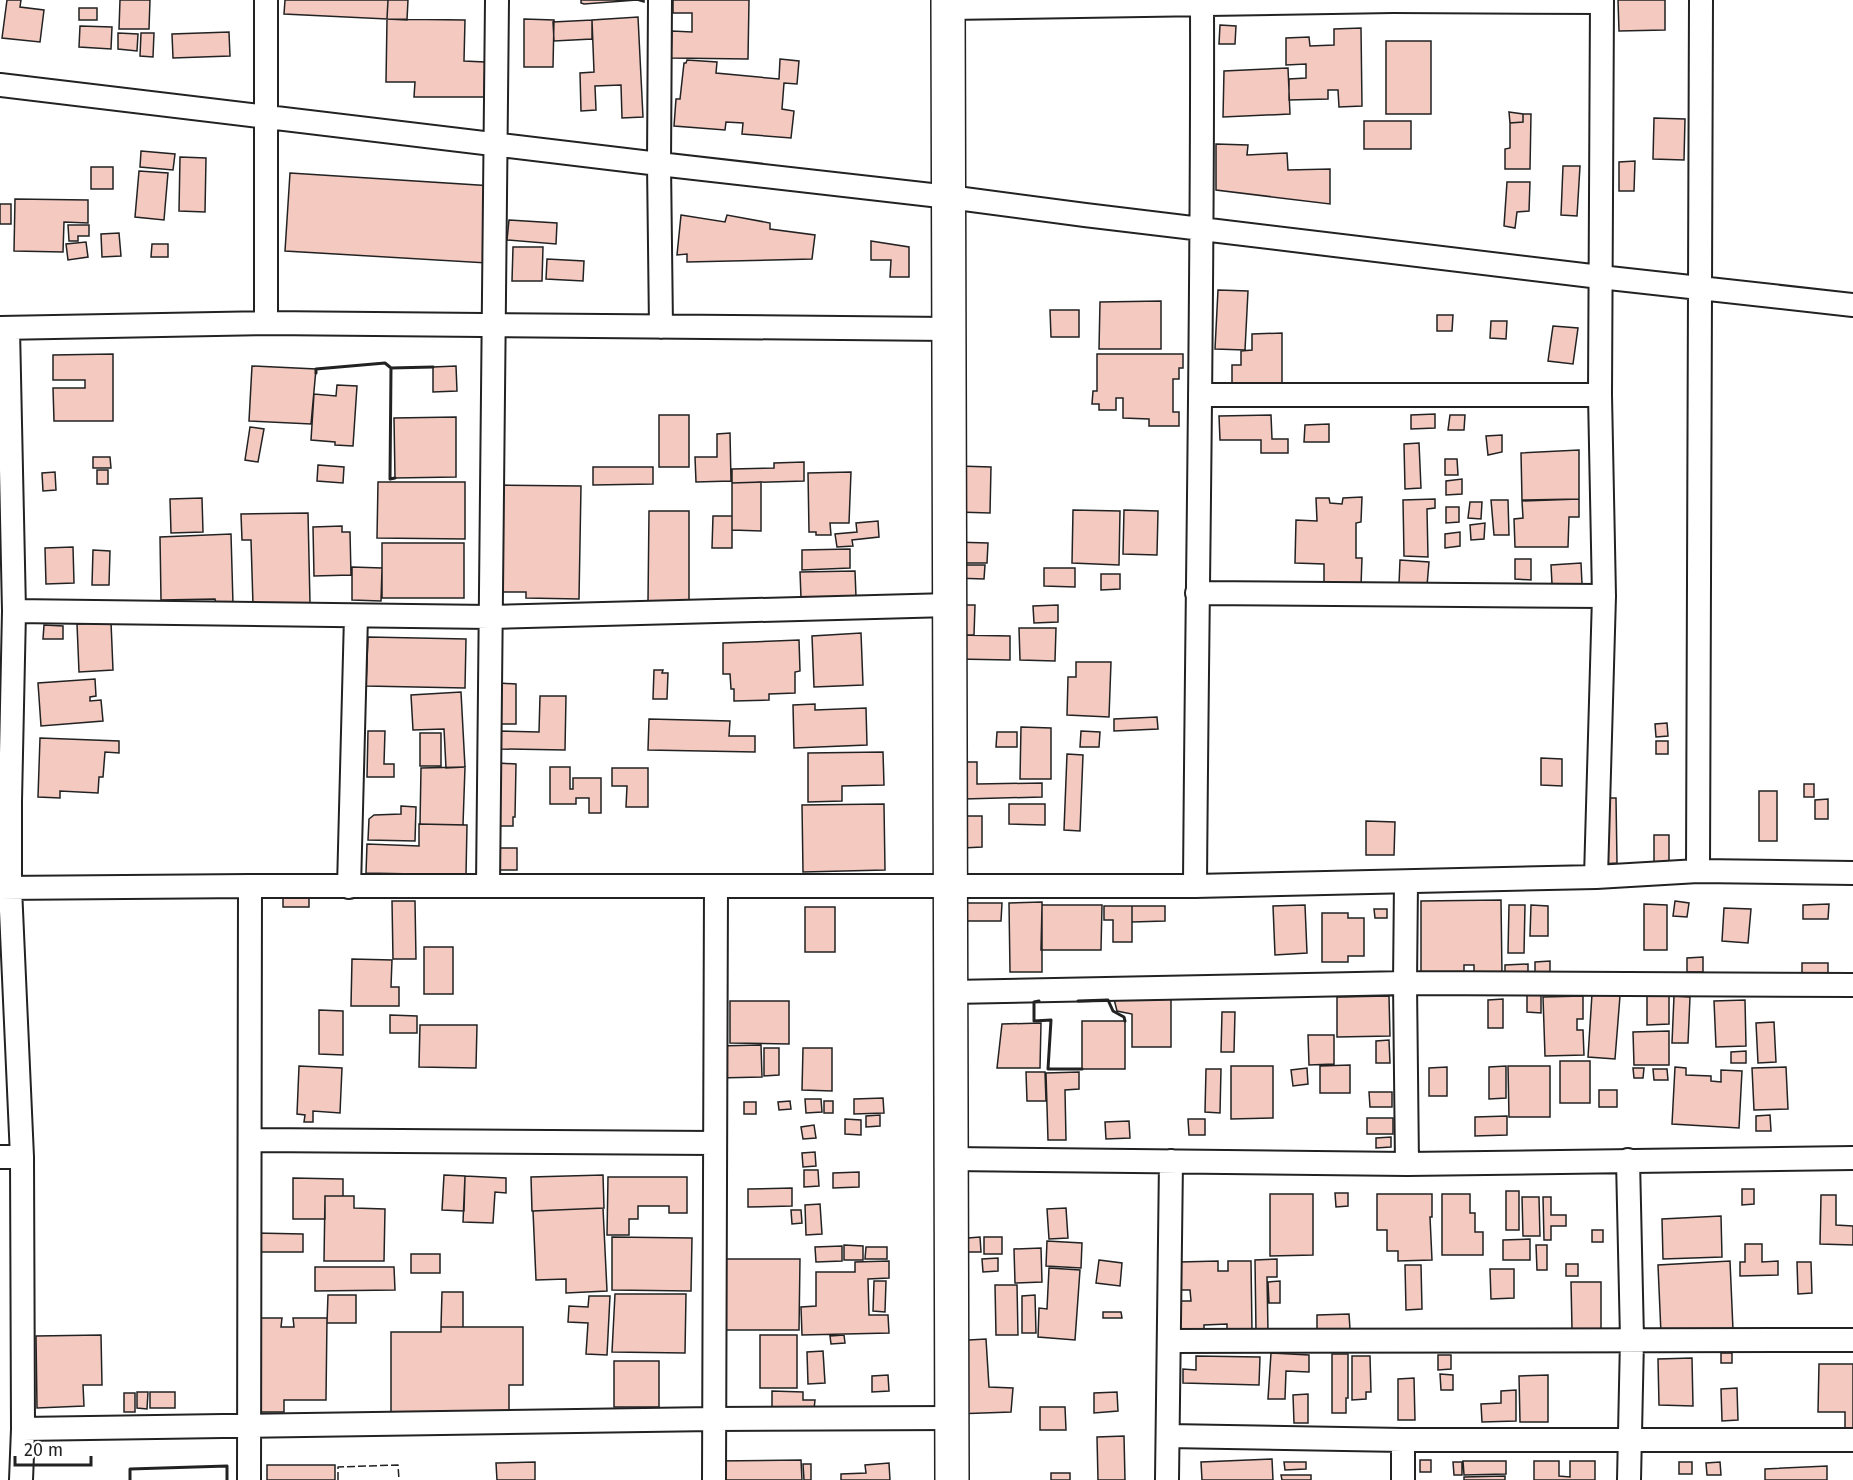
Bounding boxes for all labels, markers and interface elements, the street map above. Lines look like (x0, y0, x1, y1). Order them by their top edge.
scale bar (15, 1429, 92, 1467)
text: 20 m (24, 1439, 63, 1461)

